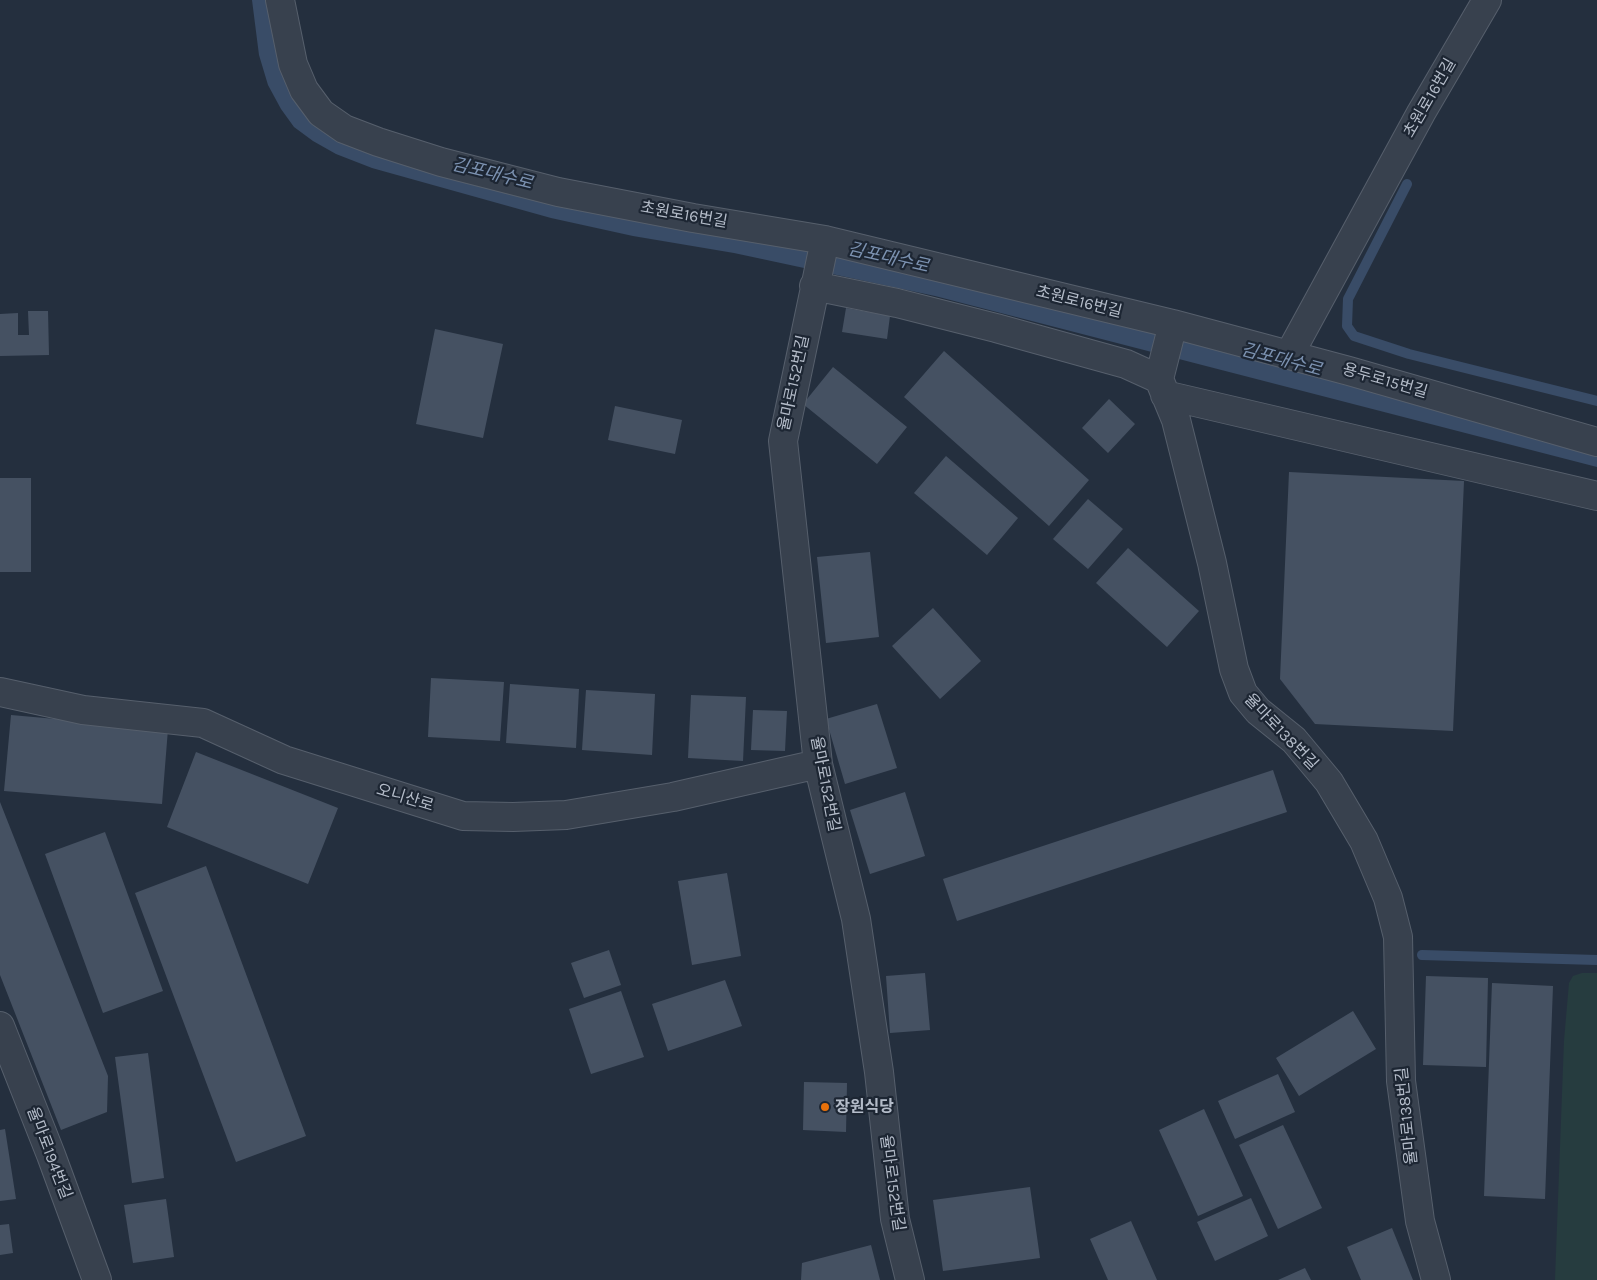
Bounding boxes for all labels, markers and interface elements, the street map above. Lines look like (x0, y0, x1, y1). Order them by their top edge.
street label: 초원로16번길 (1400, 55, 1460, 141)
water label: 김포대수로 (449, 154, 535, 194)
street label: 초원로16번길 (639, 198, 729, 232)
water label: 김포대수로 (845, 238, 931, 278)
street label: 초원로16번길 (1034, 282, 1124, 322)
street label: 율마로152번길 (775, 333, 813, 433)
water label: 김포대수로 (1238, 339, 1324, 381)
street label: 용두로15번길 (1340, 360, 1430, 402)
street label: 율마로138번길 (1240, 690, 1322, 774)
street label: 율마로152번길 (806, 734, 844, 834)
street label: 오니산로 (374, 780, 436, 816)
street label: 율마로138번길 (1392, 1066, 1422, 1166)
place label: 장원식당 (835, 1097, 894, 1117)
marker: 장원식당 (819, 1101, 831, 1113)
street label: 율마로194번길 (23, 1104, 75, 1202)
street label: 율마로152번길 (876, 1134, 908, 1232)

